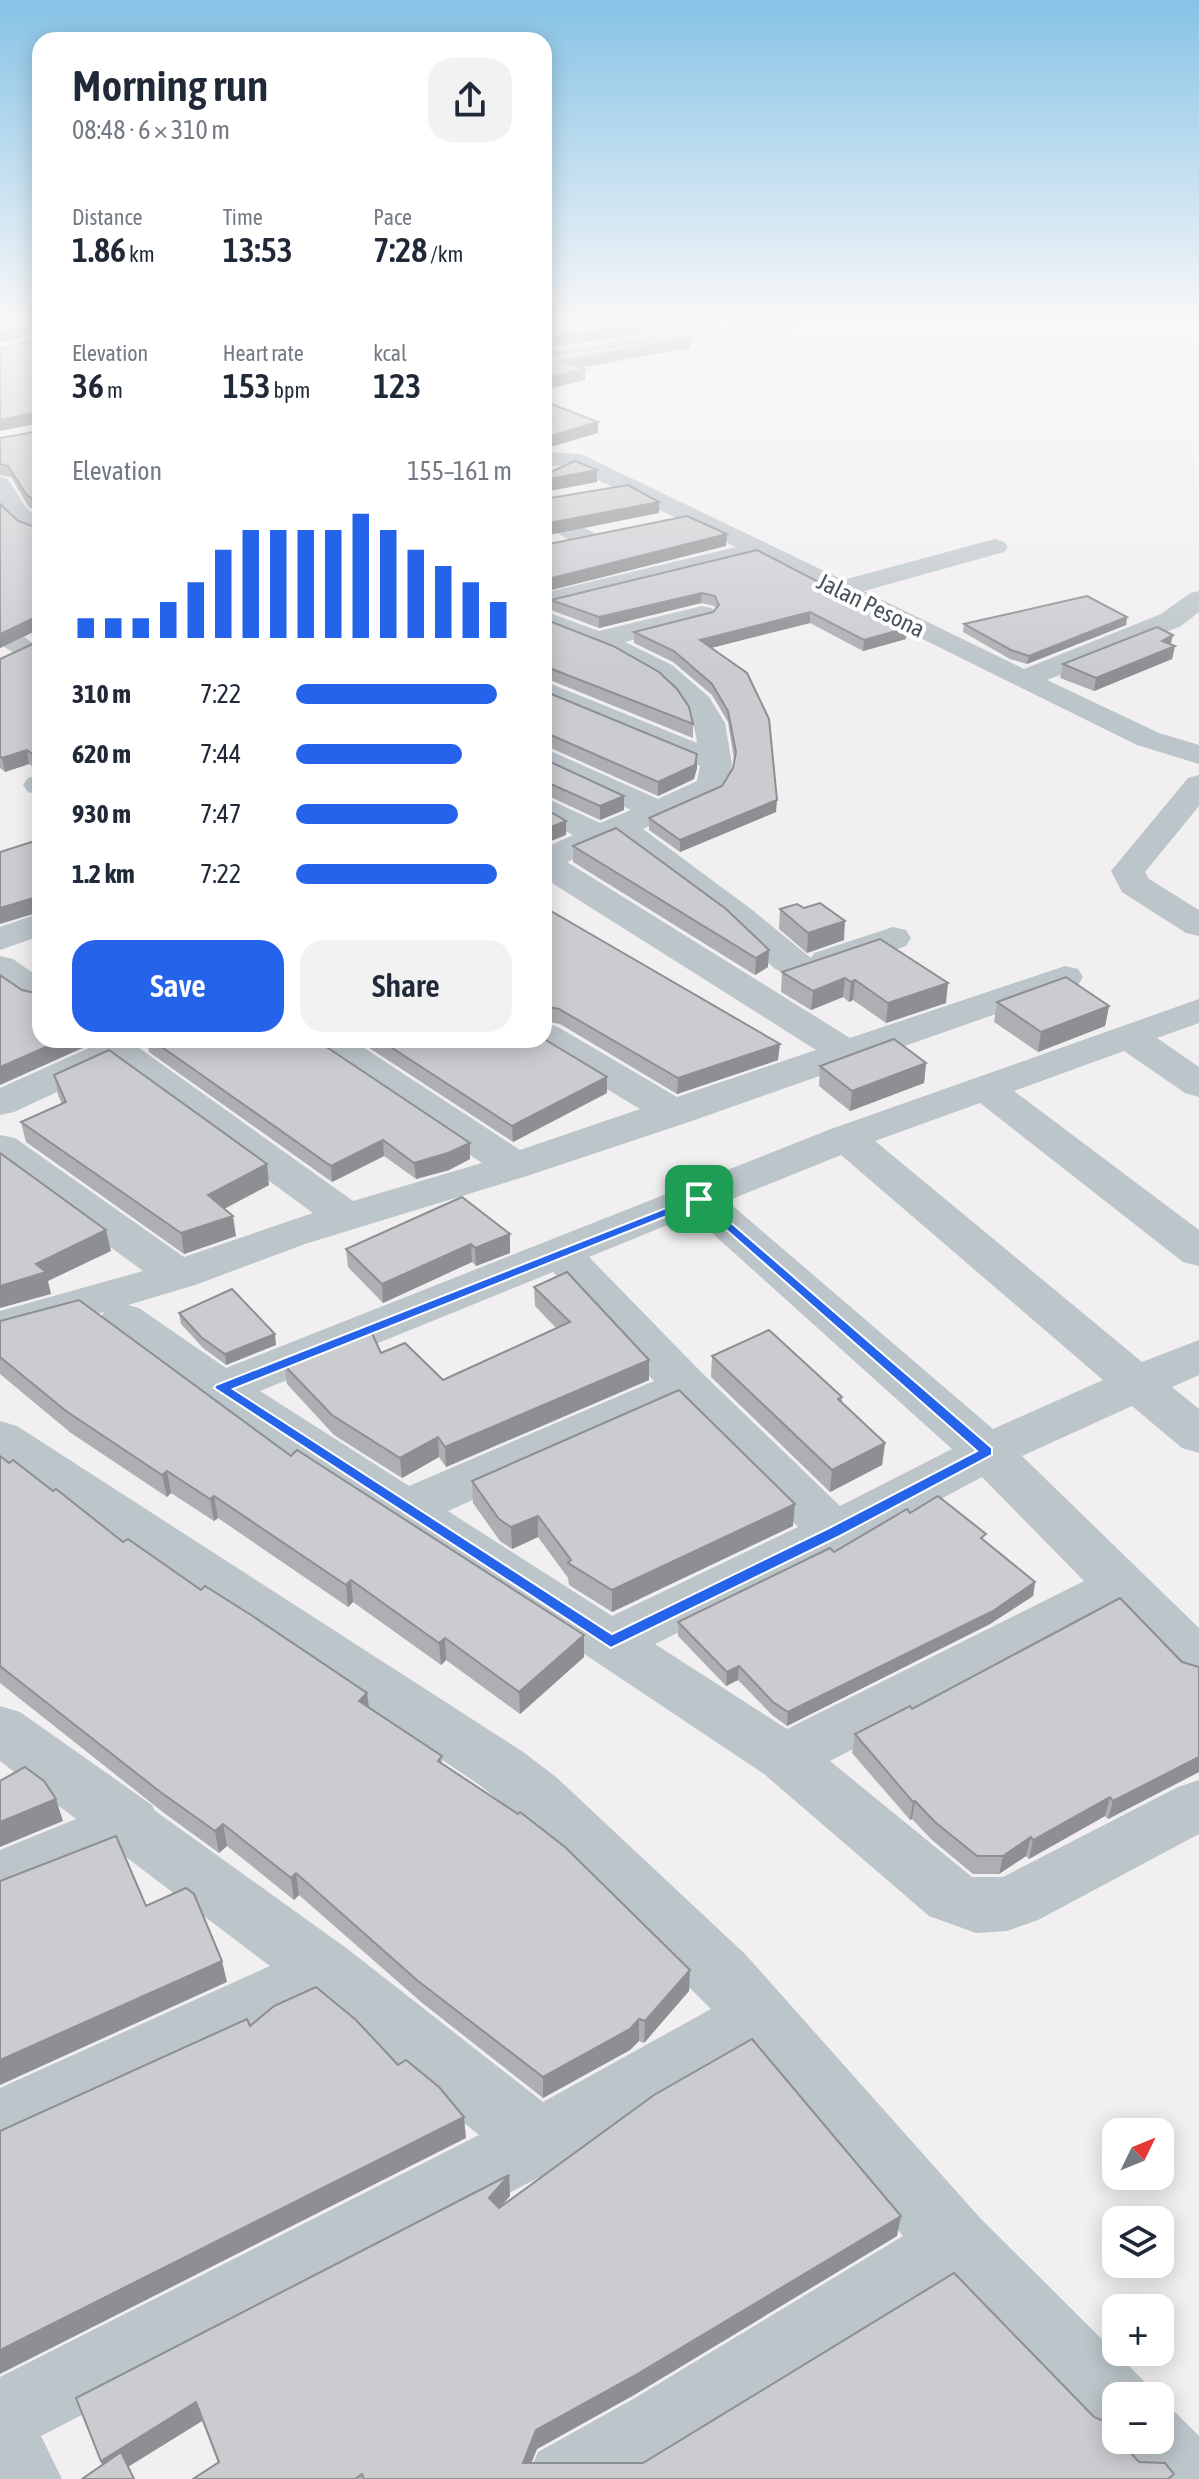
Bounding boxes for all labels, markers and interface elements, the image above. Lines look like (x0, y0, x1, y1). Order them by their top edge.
button: share (428, 58, 512, 142)
text: Morning run (72, 60, 268, 110)
text: 08:48 · 6 × 310 m (72, 115, 230, 145)
text: Distance (72, 204, 143, 230)
text: Time (223, 204, 263, 230)
text: Pace (373, 204, 412, 230)
text: 1.86 (72, 230, 126, 269)
text: 13:53 (223, 230, 293, 269)
text: 7:28 (373, 230, 427, 269)
text: km (126, 241, 155, 267)
text: /km (427, 241, 463, 267)
text: Elevation (72, 340, 148, 366)
text: Heart rate (223, 340, 304, 366)
text: kcal (373, 340, 407, 366)
text: 36 (72, 366, 104, 405)
text: 153 (223, 366, 271, 405)
text: 123 (373, 366, 421, 405)
text: m (104, 377, 123, 403)
text: bpm (271, 377, 310, 403)
text: Elevation (72, 456, 162, 486)
text: 155–161 m (407, 456, 512, 486)
street label: Jalan Pesona (813, 567, 929, 643)
text: 310 m (72, 679, 131, 709)
text: 7:22 (200, 679, 241, 709)
text: 620 m (72, 739, 131, 769)
text: 7:44 (200, 739, 241, 769)
text: 930 m (72, 799, 131, 829)
text: 7:47 (200, 799, 241, 829)
text: 1.2 km (72, 859, 135, 889)
text: 7:22 (200, 859, 241, 889)
button: Save (72, 940, 284, 1032)
button: Share (300, 940, 512, 1032)
pin (665, 1165, 733, 1233)
icon: arrive (677, 1177, 721, 1221)
north arrow (1102, 2118, 1174, 2190)
map controls (1102, 2118, 1174, 2454)
button: layers (1102, 2206, 1174, 2278)
button: + (1102, 2294, 1174, 2366)
button: − (1102, 2382, 1174, 2454)

